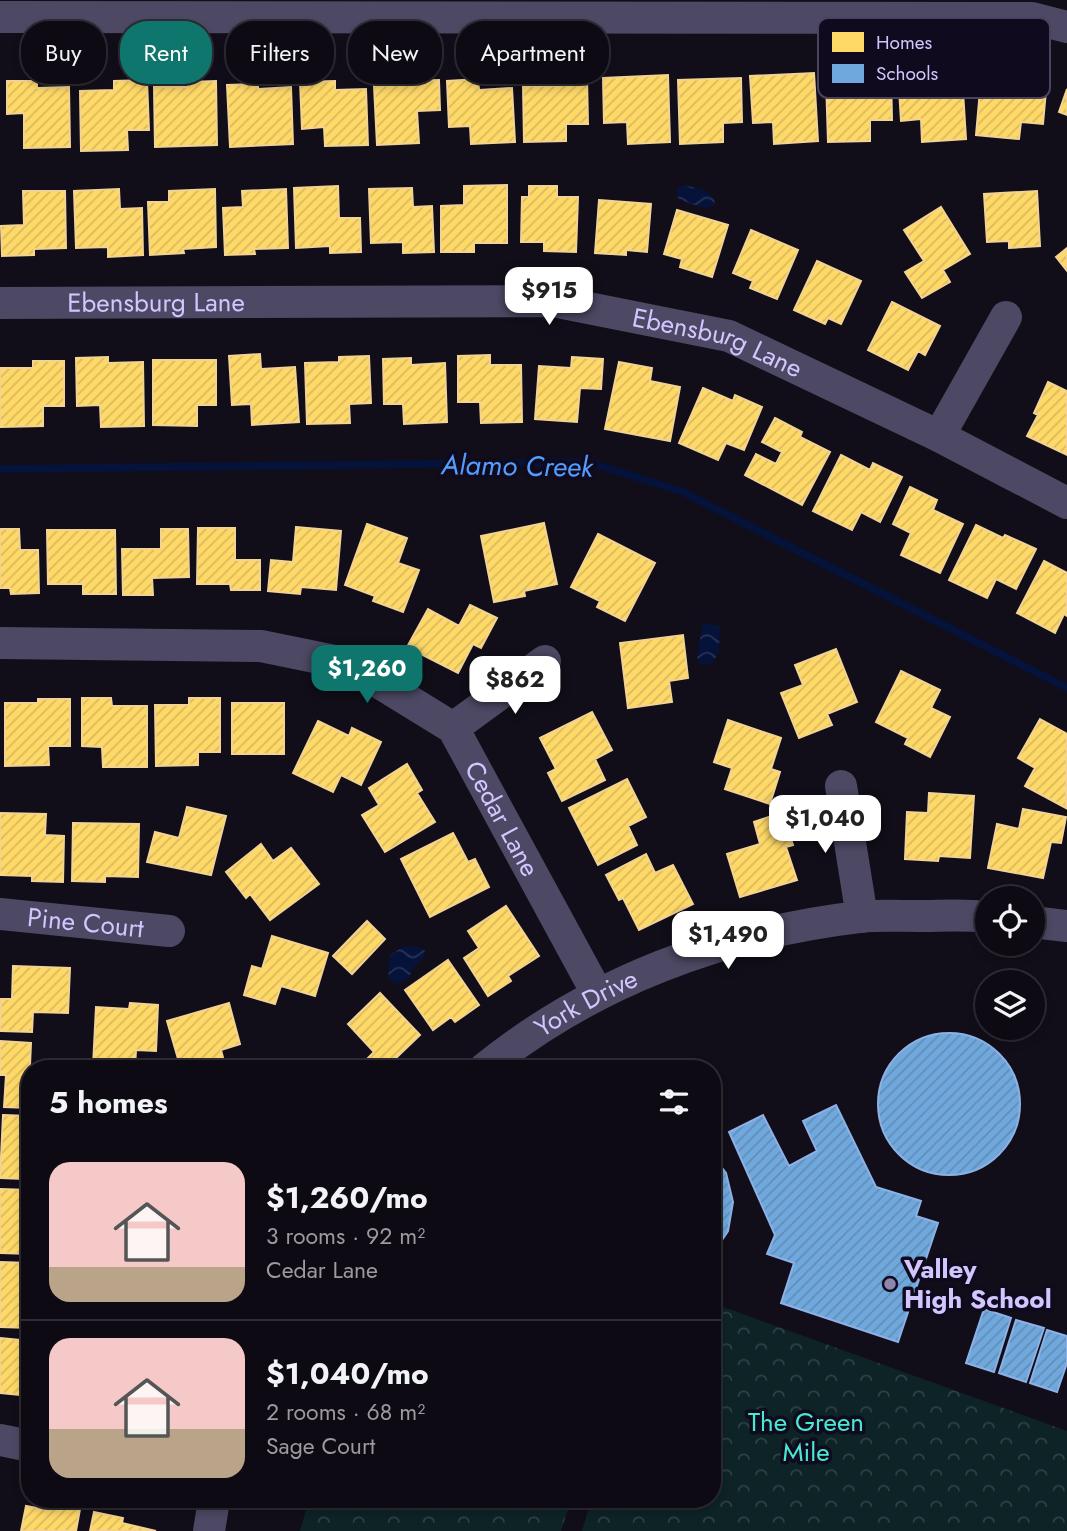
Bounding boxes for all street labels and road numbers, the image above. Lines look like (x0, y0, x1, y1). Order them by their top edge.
street label: Ebensburg Lane (67, 283, 245, 322)
street label: Ebensburg Lane (629, 298, 809, 387)
street label: Cedar Lane (455, 754, 549, 883)
street label: Pine Court (26, 898, 146, 947)
street label: York Drive (527, 959, 644, 1046)

